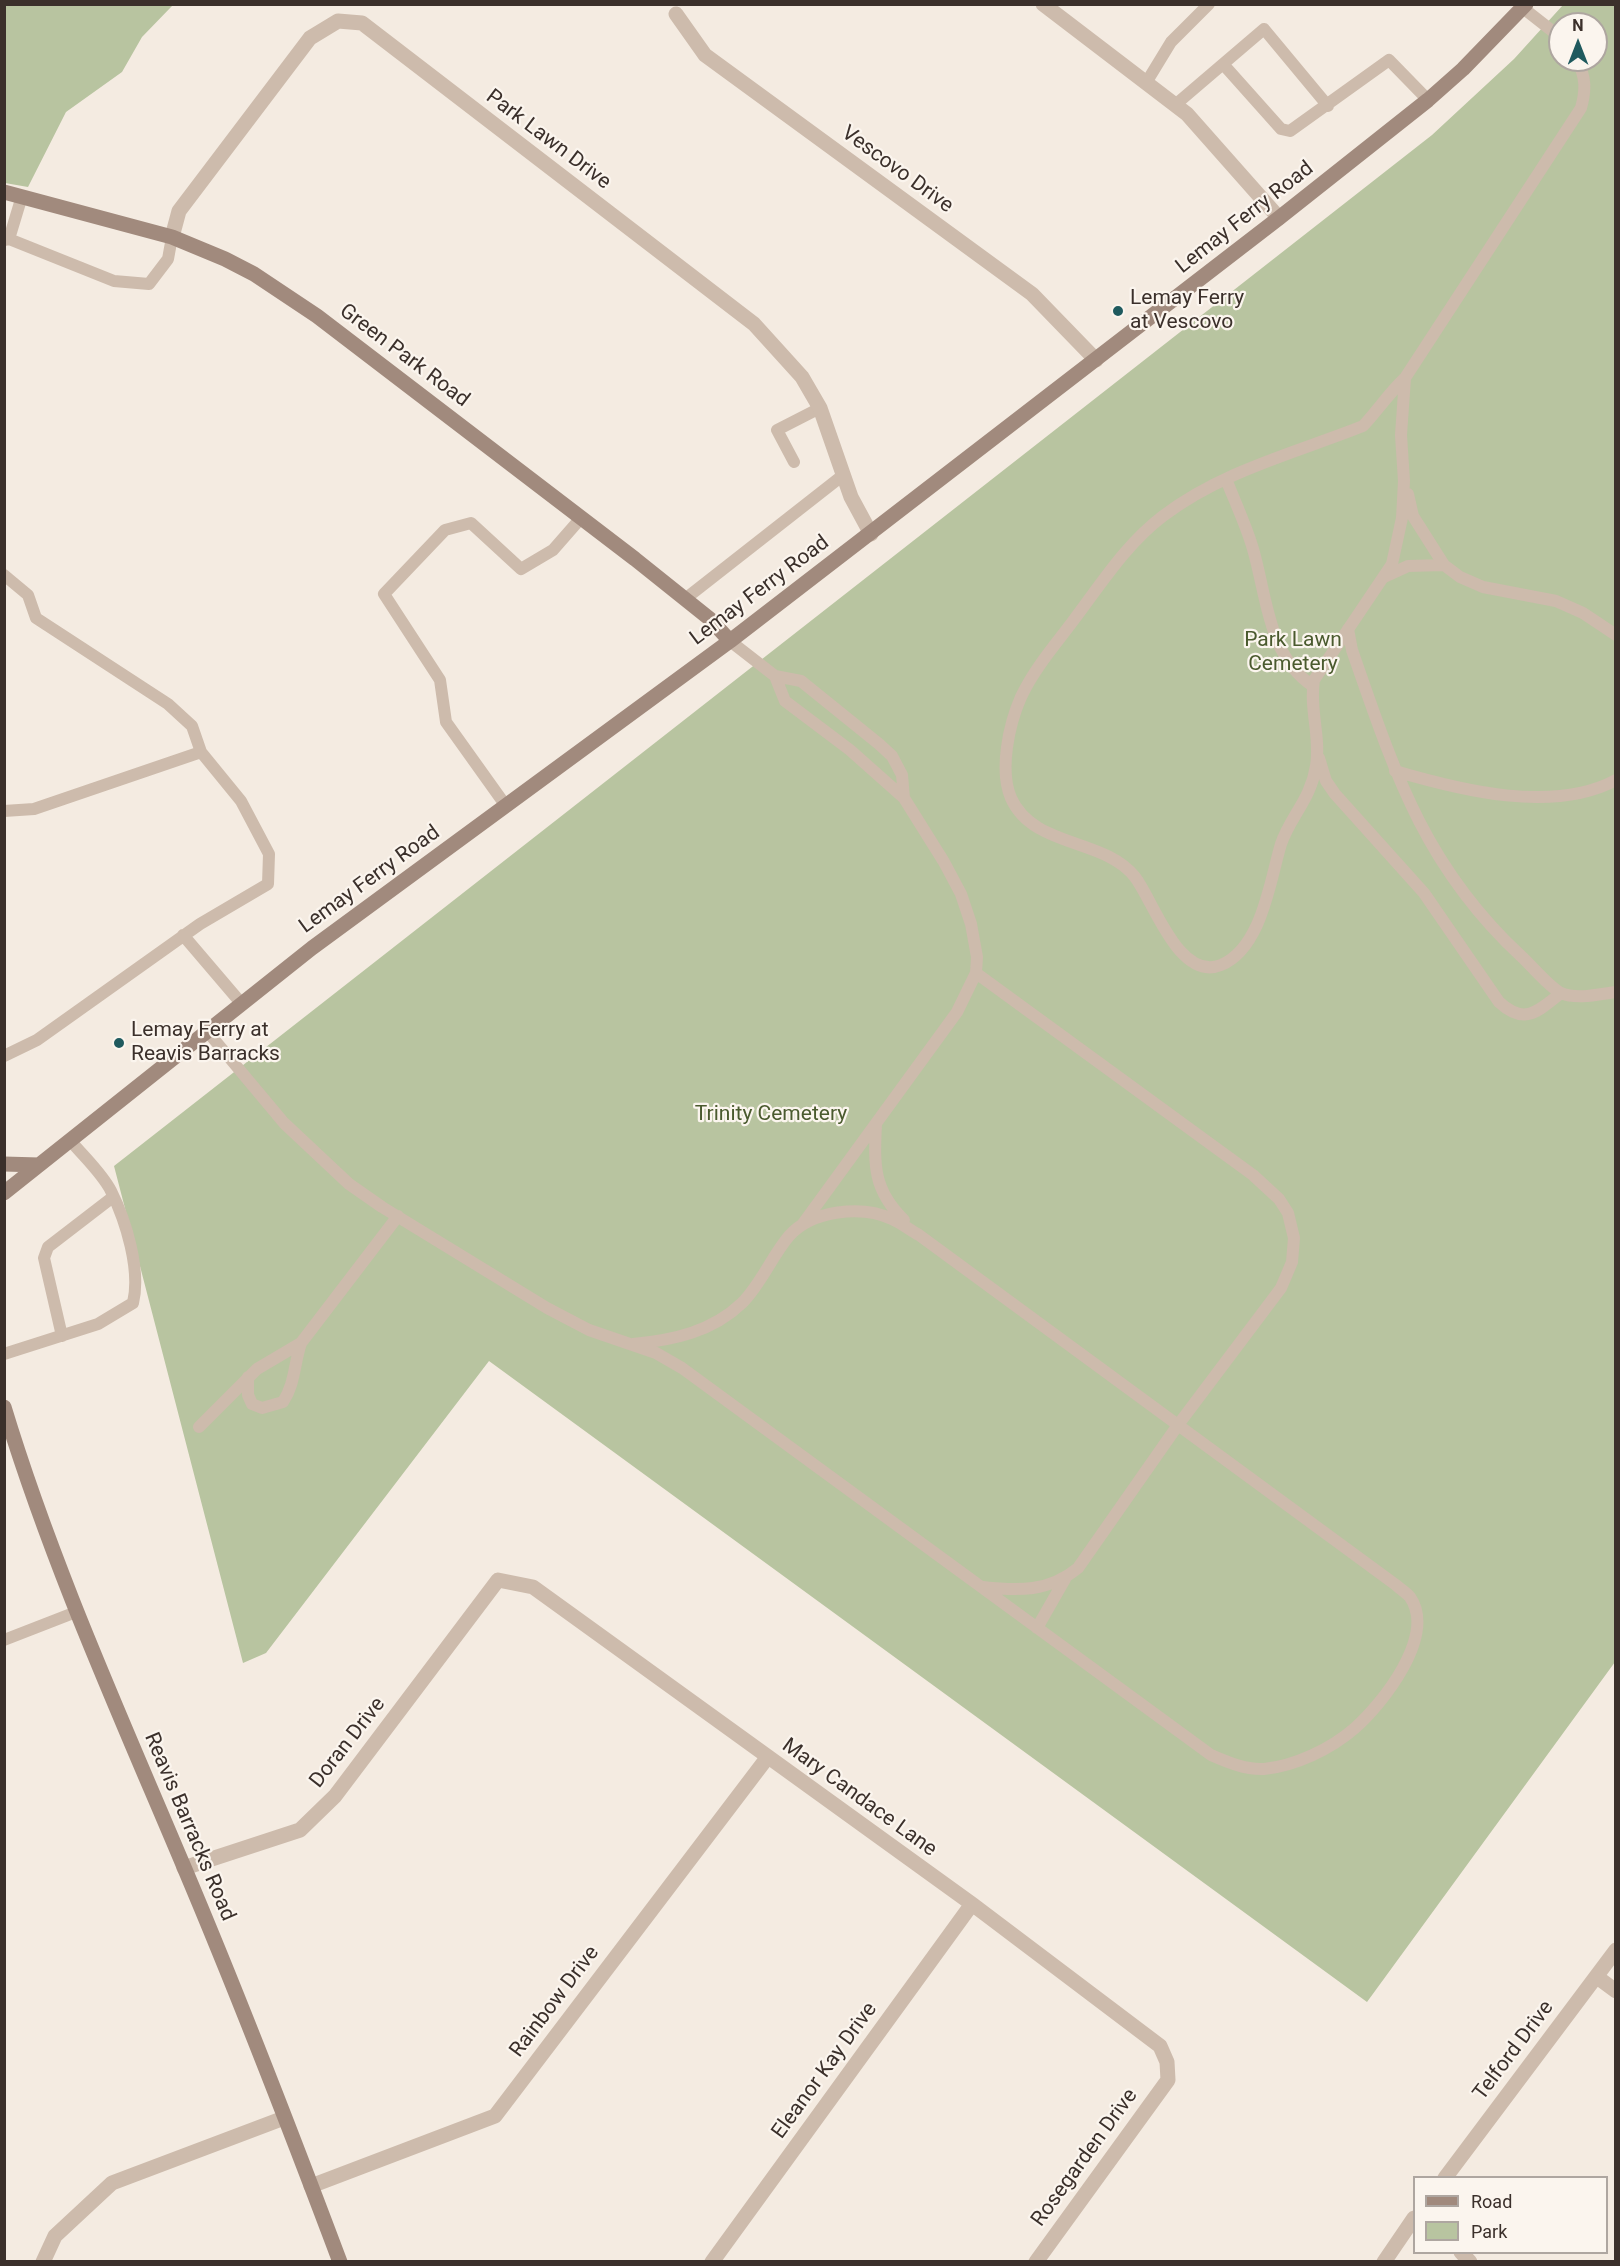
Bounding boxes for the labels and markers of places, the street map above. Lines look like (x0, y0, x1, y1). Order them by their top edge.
place label: Lemay Ferry at Vescovo (1130, 286, 1244, 336)
marker: Lemay Ferry at Vescovo (1111, 304, 1125, 318)
place label: Lemay Ferry at Reavis Barracks (131, 1018, 280, 1068)
marker: Lemay Ferry at Reavis Barracks (112, 1036, 126, 1050)

